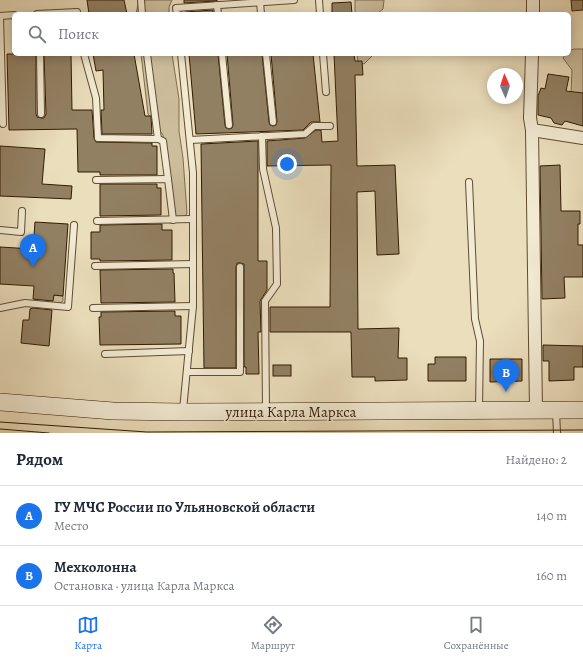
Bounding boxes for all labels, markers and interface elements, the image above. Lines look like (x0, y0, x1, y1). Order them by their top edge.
search box (12, 12, 571, 56)
icon: search (26, 23, 48, 45)
text: Поиск (58, 24, 99, 44)
north arrow (487, 68, 523, 104)
your location (277, 154, 297, 174)
pin: A (20, 234, 46, 267)
pin: B (493, 359, 519, 392)
street label: улица Карла Маркса (225, 402, 357, 422)
text: Рядом (16, 448, 63, 471)
text: Найдено: 2 (506, 451, 567, 468)
text: ГУ МЧС России по Ульяновской области (54, 497, 315, 517)
text: A (25, 507, 33, 524)
text: 140 m (536, 507, 567, 524)
text: Место (54, 517, 89, 534)
text: Мехколонна (54, 557, 137, 577)
text: B (25, 567, 33, 584)
text: 160 m (536, 567, 567, 584)
text: Остановка · улица Карла Маркса (54, 577, 234, 594)
tab: Карта (74, 614, 102, 653)
tab: Маршрут (251, 614, 295, 653)
tab: Сохранённые (444, 614, 509, 653)

